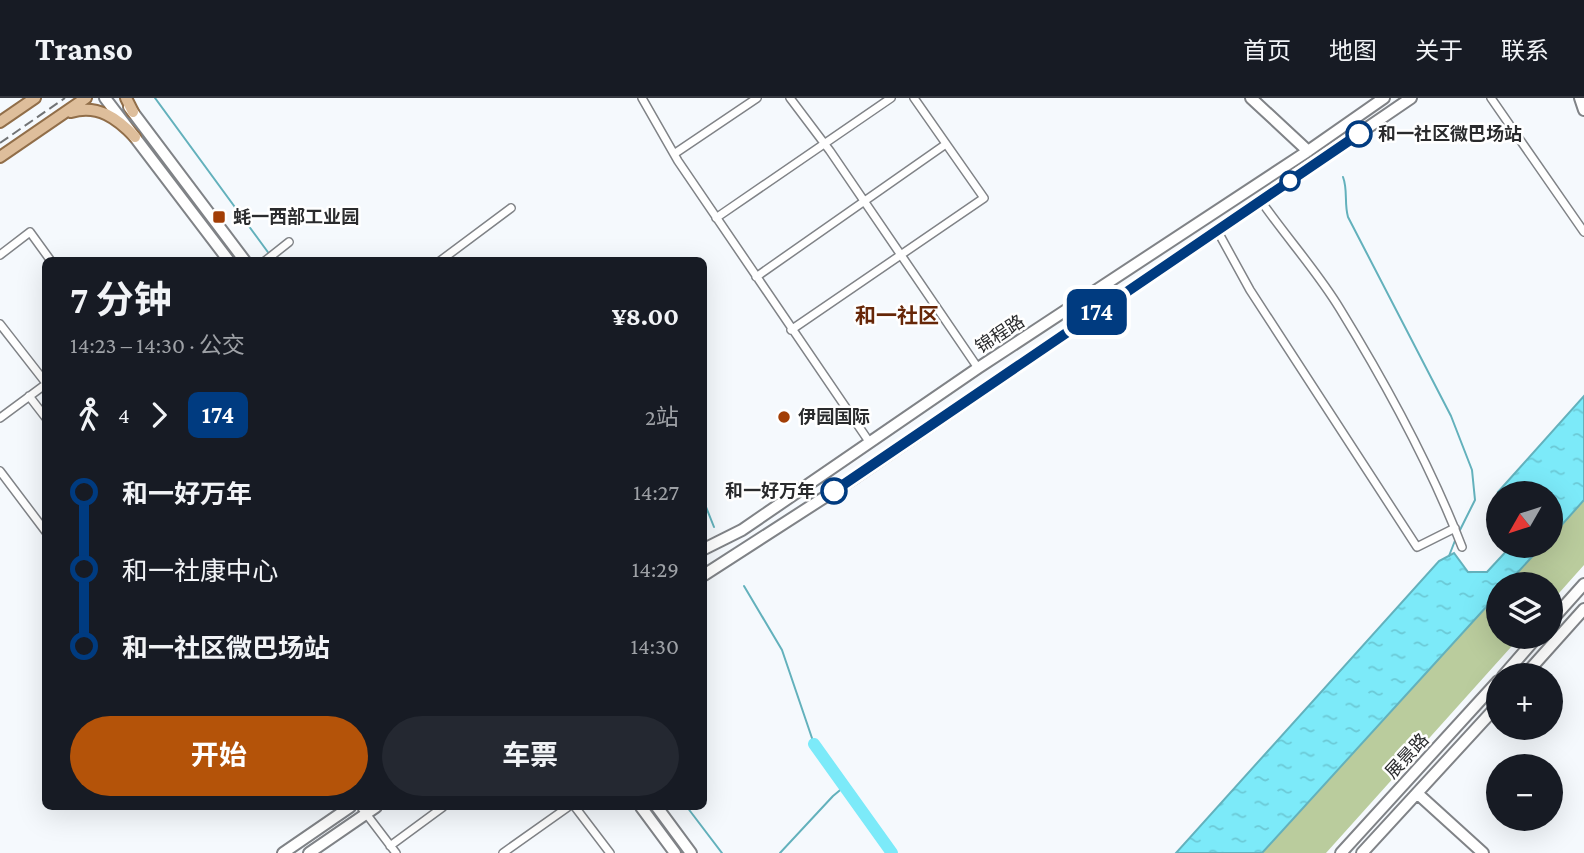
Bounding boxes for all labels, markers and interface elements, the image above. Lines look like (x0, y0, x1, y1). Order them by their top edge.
text: Transo (35, 30, 133, 67)
text: 首页 (1243, 37, 1291, 64)
text: 地图 (1329, 37, 1377, 64)
text: 关于 (1415, 37, 1463, 64)
text: 联系 (1501, 37, 1549, 64)
marker: 和一社区微巴场站 (1346, 121, 1372, 147)
place label: 和一社区微巴场站 (1378, 124, 1522, 144)
unlabelled marker (1280, 171, 1300, 191)
place label: 蚝一西部工业园 (233, 207, 359, 227)
marker: 蚝一西部工业园 (211, 209, 227, 225)
text: 7 分钟 (70, 279, 172, 321)
line badge: 174 (1057, 289, 1137, 335)
text: 174 (1081, 298, 1113, 325)
text: ¥8.00 (612, 302, 679, 331)
district label: 和一社区 (855, 304, 939, 328)
street label: 锦程路 (972, 311, 1028, 357)
text: 14:23 – 14:30 · 公交 (70, 332, 245, 358)
icon: walk (70, 396, 108, 434)
icon: forward (140, 396, 178, 434)
text: 174 (202, 401, 234, 428)
text: 4 (118, 402, 130, 428)
text: 2站 (645, 404, 679, 430)
place label: 伊园国际 (798, 407, 870, 427)
marker: 伊园国际 (776, 409, 792, 425)
marker: 和一好万年 (821, 478, 847, 504)
text: 14:27 (633, 479, 679, 505)
text: 和一好万年 (122, 480, 252, 509)
place label: 和一好万年 (725, 481, 815, 501)
north arrow (1486, 481, 1563, 558)
map controls (1486, 481, 1563, 831)
text: 14:29 (632, 556, 679, 582)
text: 和一社康中心 (122, 557, 278, 586)
button: layers (1486, 572, 1563, 649)
text: 14:30 (630, 633, 679, 659)
text: 和一社区微巴场站 (122, 634, 330, 663)
button: + (1486, 663, 1563, 740)
button: 开始 (70, 716, 368, 796)
button: 车票 (382, 716, 679, 796)
street label: 展景路 (1381, 729, 1433, 783)
button: − (1486, 754, 1563, 831)

